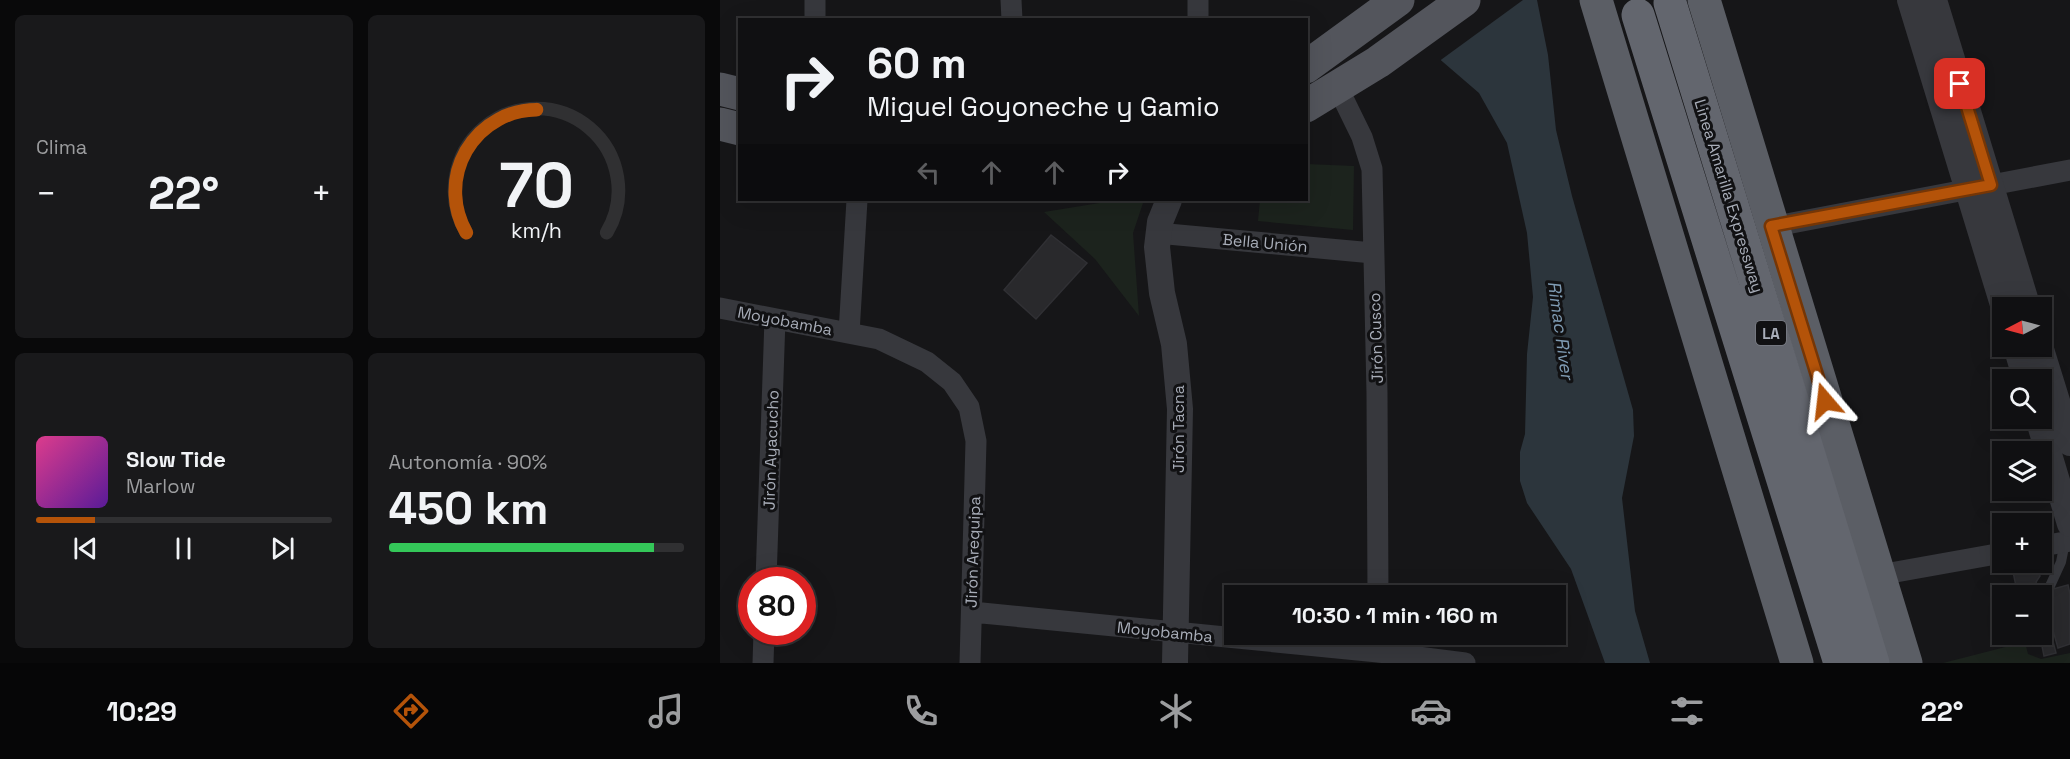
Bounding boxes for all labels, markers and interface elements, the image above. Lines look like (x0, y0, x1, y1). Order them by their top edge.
text: 60 m (867, 37, 967, 90)
icon: right (768, 42, 846, 120)
pin (1934, 58, 1985, 109)
icon: arrive (1943, 67, 1976, 100)
text: Miguel Goyoneche y Gamio (867, 89, 1220, 124)
street label: Linea Amarilla Expressway (1690, 97, 1768, 295)
text: Clima (36, 134, 87, 160)
text: 70 (499, 146, 574, 225)
icon: left (912, 156, 945, 189)
icon: ahead (975, 156, 1008, 189)
icon: ahead (1038, 156, 1071, 189)
icon: right (1101, 156, 1134, 189)
text: 22° (148, 165, 219, 222)
text: − (36, 173, 56, 215)
text: + (311, 173, 331, 215)
text: km/h (511, 218, 562, 245)
street label: Bella Unión (1222, 229, 1308, 257)
water label: Rimac River (1543, 279, 1580, 383)
street label: Jirón Cusco (1364, 292, 1388, 384)
north arrow (1992, 297, 2052, 357)
map controls (1992, 297, 2052, 645)
street label: Moyobamba (736, 302, 834, 340)
road number: LA (1756, 321, 1786, 345)
position arrow (1793, 369, 1857, 433)
button: search (1992, 369, 2052, 429)
street label: Jirón Tacna (1168, 385, 1189, 473)
street label: Jirón Ayacucho (758, 390, 784, 510)
button: layers (1992, 441, 2052, 501)
text: Slow Tide (126, 445, 226, 473)
text: Autonomía · 90% (389, 449, 547, 475)
text: Marlow (126, 473, 195, 499)
text: 450 km (389, 480, 549, 537)
street label: Jirón Arequipa (961, 496, 985, 608)
button: + (1992, 513, 2052, 573)
icon: previous (69, 532, 102, 565)
icon: pause (167, 532, 200, 565)
icon: next (266, 532, 299, 565)
speed limit sign: 80 (738, 567, 816, 645)
button: − (1992, 585, 2052, 645)
text: 10:30 · 1 min · 160 m (1292, 601, 1498, 629)
street label: Moyobamba (1116, 617, 1214, 647)
icon: directions (390, 690, 432, 732)
icon: music (645, 690, 687, 732)
icon: phone (900, 690, 942, 732)
icon: climate (1155, 690, 1197, 732)
icon: car (1410, 690, 1452, 732)
icon: filters (1666, 690, 1708, 732)
text: 10:29 (107, 694, 177, 729)
text: 22° (1921, 694, 1963, 729)

